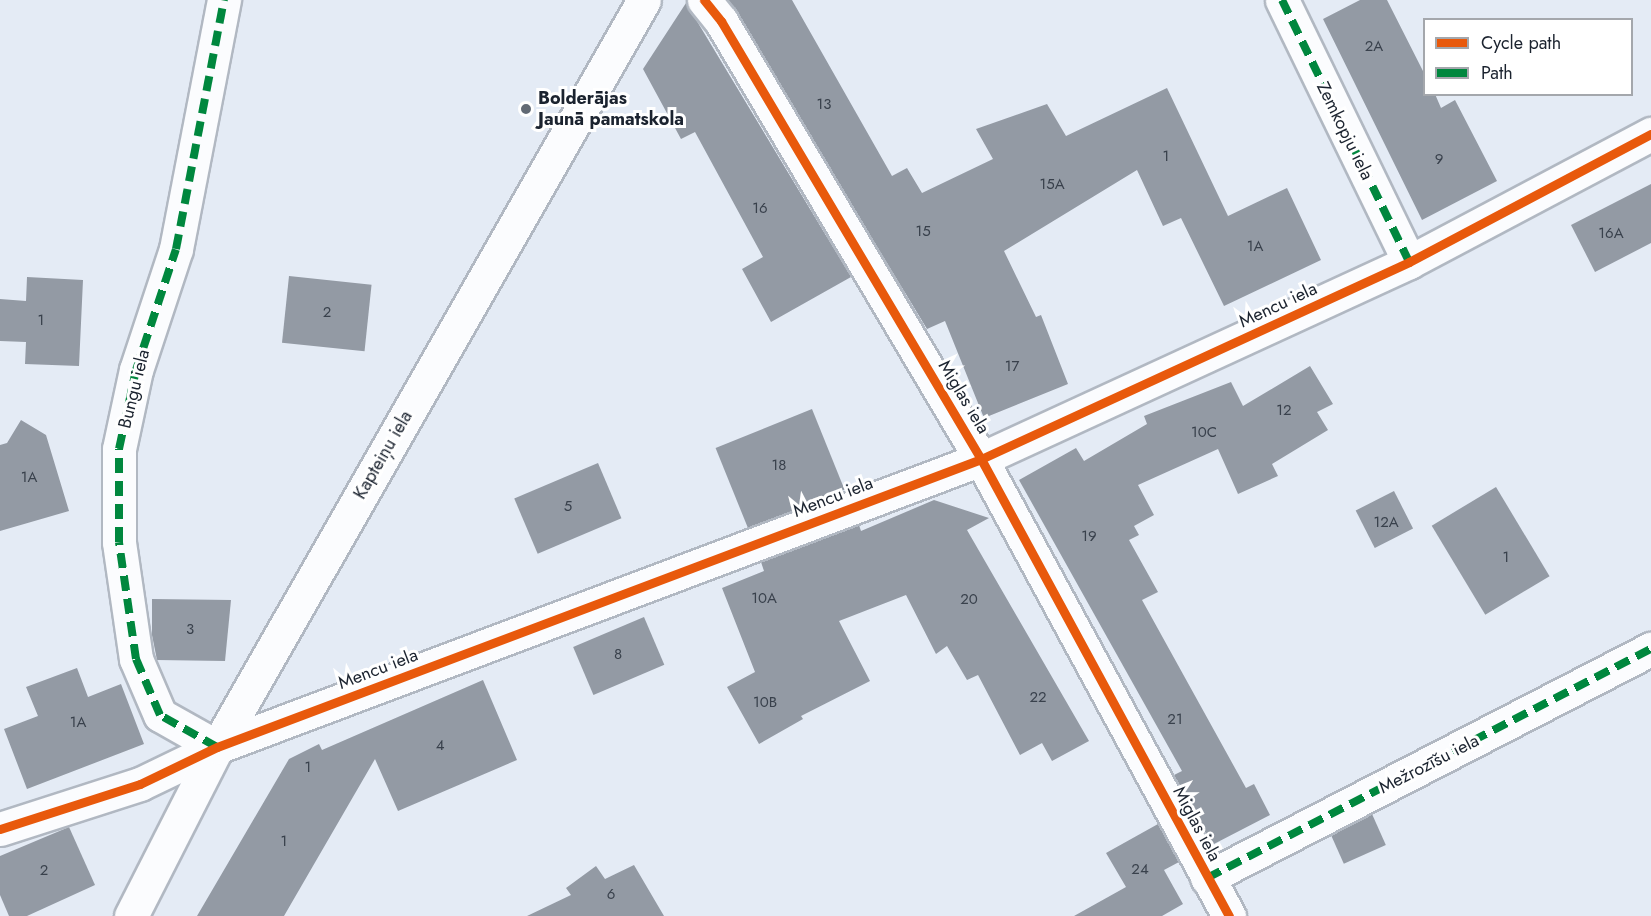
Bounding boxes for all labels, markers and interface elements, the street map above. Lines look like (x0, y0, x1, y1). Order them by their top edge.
legend (1423, 18, 1633, 96)
text: Cycle path (1481, 30, 1561, 56)
house number: 2A (1365, 38, 1383, 56)
text: Path (1481, 60, 1513, 86)
street label: Zemkopju iela (1312, 78, 1378, 184)
place label: Bolderājas Jaunā pamatskola (538, 88, 684, 130)
house number: 13 (817, 96, 831, 114)
marker: Bolderājas Jaunā pamatskola (519, 102, 533, 116)
house number: 1 (1163, 148, 1169, 166)
house number: 9 (1435, 151, 1443, 169)
house number: 15A (1039, 176, 1065, 194)
house number: 16 (752, 200, 768, 218)
house number: 15 (915, 223, 931, 241)
house number: 16A (1598, 225, 1624, 243)
house number: 1A (1247, 238, 1263, 256)
street label: Mencu iela (1236, 278, 1320, 332)
house number: 2 (323, 304, 331, 322)
house number: 1 (38, 312, 44, 330)
street label: Bungu iela (114, 347, 154, 431)
street label: Miglas iela (934, 356, 994, 438)
house number: 17 (1005, 358, 1019, 376)
house number: 12 (1276, 402, 1292, 420)
street label: Kapteiņu iela (349, 407, 417, 503)
house number: 10C (1191, 424, 1217, 442)
house number: 18 (772, 457, 786, 475)
house number: 1A (21, 469, 37, 487)
street label: Mencu iela (790, 472, 876, 522)
house number: 5 (564, 498, 572, 516)
house number: 12A (1373, 514, 1399, 532)
house number: 19 (1081, 528, 1097, 546)
house number: 1 (1503, 549, 1509, 567)
house number: 10A (751, 590, 777, 608)
house number: 20 (960, 591, 978, 609)
house number: 3 (186, 621, 194, 639)
street label: Mencu iela (335, 644, 421, 694)
house number: 8 (614, 646, 622, 664)
house number: 22 (1029, 689, 1047, 707)
house number: 10B (753, 694, 777, 712)
house number: 21 (1167, 711, 1183, 729)
house number: 1A (70, 714, 86, 732)
street label: Mežrozīšu iela (1375, 730, 1483, 798)
house number: 4 (436, 737, 444, 755)
house number: 1 (305, 759, 311, 777)
street label: Miglas iela (1168, 783, 1226, 865)
house number: 1 (281, 833, 287, 851)
house number: 24 (1131, 861, 1149, 879)
house number: 2 (40, 862, 48, 880)
house number: 6 (607, 886, 615, 904)

